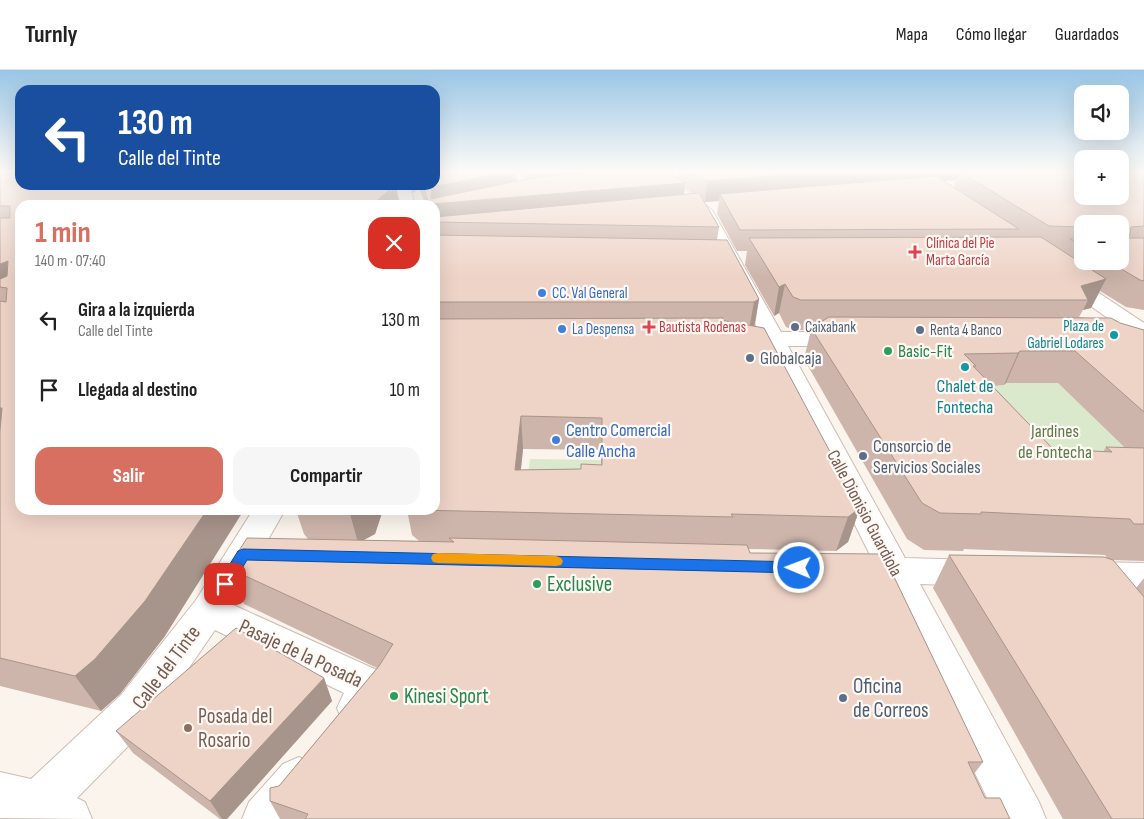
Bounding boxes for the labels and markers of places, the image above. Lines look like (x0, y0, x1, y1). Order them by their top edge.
place label: Clínica del Pie Marta García (926, 234, 995, 270)
marker: Clínica del Pie Marta García (908, 245, 922, 259)
place label: CC. Val General (552, 284, 627, 303)
marker: CC. Val General (536, 287, 548, 299)
place label: Plaza de Gabriel Lodares (1027, 317, 1104, 353)
place label: Bautista Rodenas (659, 318, 746, 337)
place label: Caixabank (805, 318, 856, 337)
place label: La Despensa (572, 320, 634, 339)
marker: Bautista Rodenas (643, 321, 655, 333)
marker: Caixabank (789, 321, 801, 333)
place label: Renta 4 Banco (930, 321, 1002, 340)
marker: La Despensa (556, 323, 568, 335)
marker: Renta 4 Banco (914, 324, 926, 336)
marker: Plaza de Gabriel Lodares (1108, 329, 1120, 341)
place label: Basic-Fit (898, 341, 953, 362)
marker: Basic-Fit (882, 345, 894, 357)
place label: Globalcaja (760, 348, 822, 369)
marker: Globalcaja (744, 352, 756, 364)
marker: Chalet de Fontecha (959, 361, 971, 373)
place label: Chalet de Fontecha (937, 376, 994, 418)
place label: Centro Comercial Calle Ancha (566, 420, 671, 462)
marker: Centro Comercial Calle Ancha (550, 434, 562, 446)
place label: Consorcio de Servicios Sociales (873, 436, 981, 478)
marker: Consorcio de Servicios Sociales (857, 450, 869, 462)
pin (204, 563, 246, 605)
place label: Exclusive (547, 572, 612, 597)
marker: Exclusive (531, 578, 543, 590)
place label: Oficina de Correos (853, 674, 929, 723)
place label: Kinesi Sport (404, 684, 489, 709)
marker: Kinesi Sport (388, 690, 400, 702)
marker: Oficina de Correos (837, 692, 849, 704)
place label: Posada del Rosario (198, 704, 272, 753)
marker: Posada del Rosario (182, 722, 194, 734)

